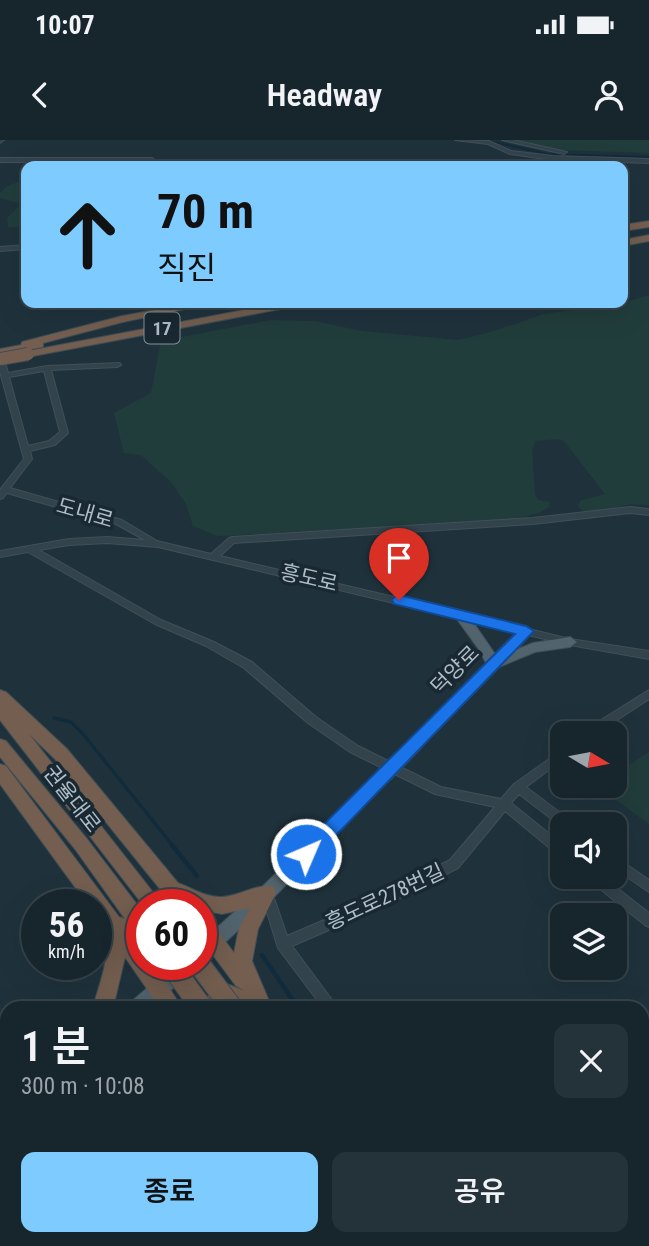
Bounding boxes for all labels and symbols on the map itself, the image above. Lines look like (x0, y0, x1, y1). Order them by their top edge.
road number: 17 (144, 312, 180, 344)
street label: 도내로 (54, 493, 116, 533)
pin (369, 528, 429, 600)
street label: 흥도로 (278, 560, 340, 596)
street label: 덕양로 (426, 641, 484, 699)
north arrow (550, 721, 626, 798)
street label: 권율대로 (39, 761, 105, 837)
position arrow (269, 817, 343, 891)
street label: 흥도로278번길 (322, 859, 448, 935)
speed limit sign: 60 (126, 889, 217, 980)

